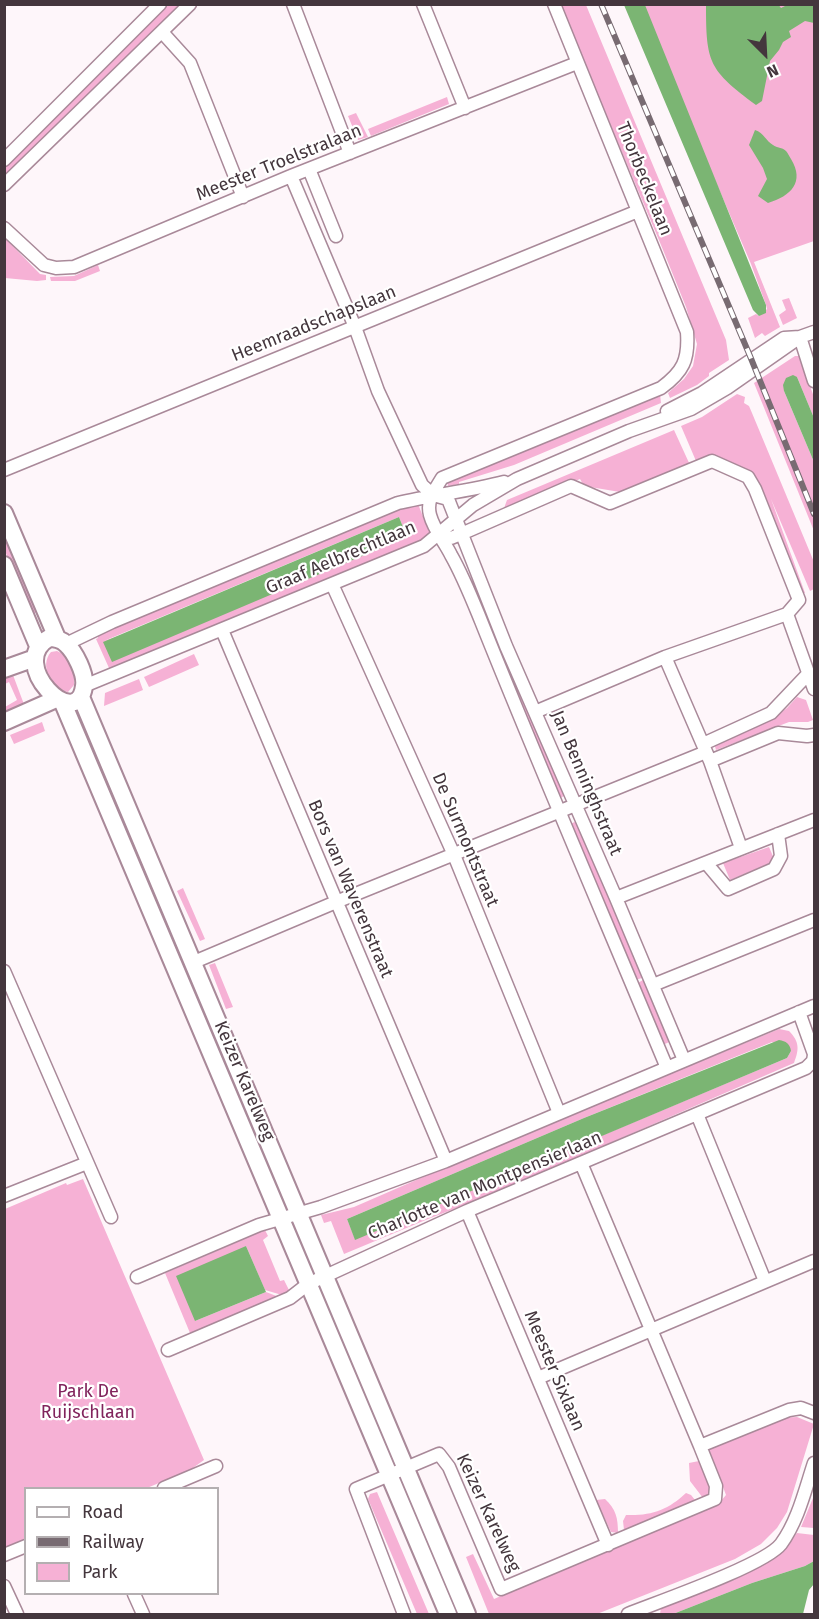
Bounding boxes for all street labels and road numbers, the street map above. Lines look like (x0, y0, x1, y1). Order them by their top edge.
street label: Thorbeckelaan (611, 119, 677, 239)
street label: Meester Troelstralaan (193, 120, 365, 206)
street label: Heemraadschapslaan (229, 281, 399, 367)
street label: Graaf Aelbrechtlaan (263, 517, 419, 599)
street label: Jan Benninghstraat (546, 707, 626, 859)
street label: De Surmontstraat (427, 770, 503, 910)
street label: Bors van Waverenstraat (303, 797, 397, 981)
street label: Keizer Karelweg (209, 1018, 279, 1144)
street label: Charlotte van Montpensierlaan (365, 1127, 605, 1245)
street label: Meester Sixlaan (519, 1308, 589, 1434)
street label: Keizer Karelweg (451, 1450, 525, 1576)

